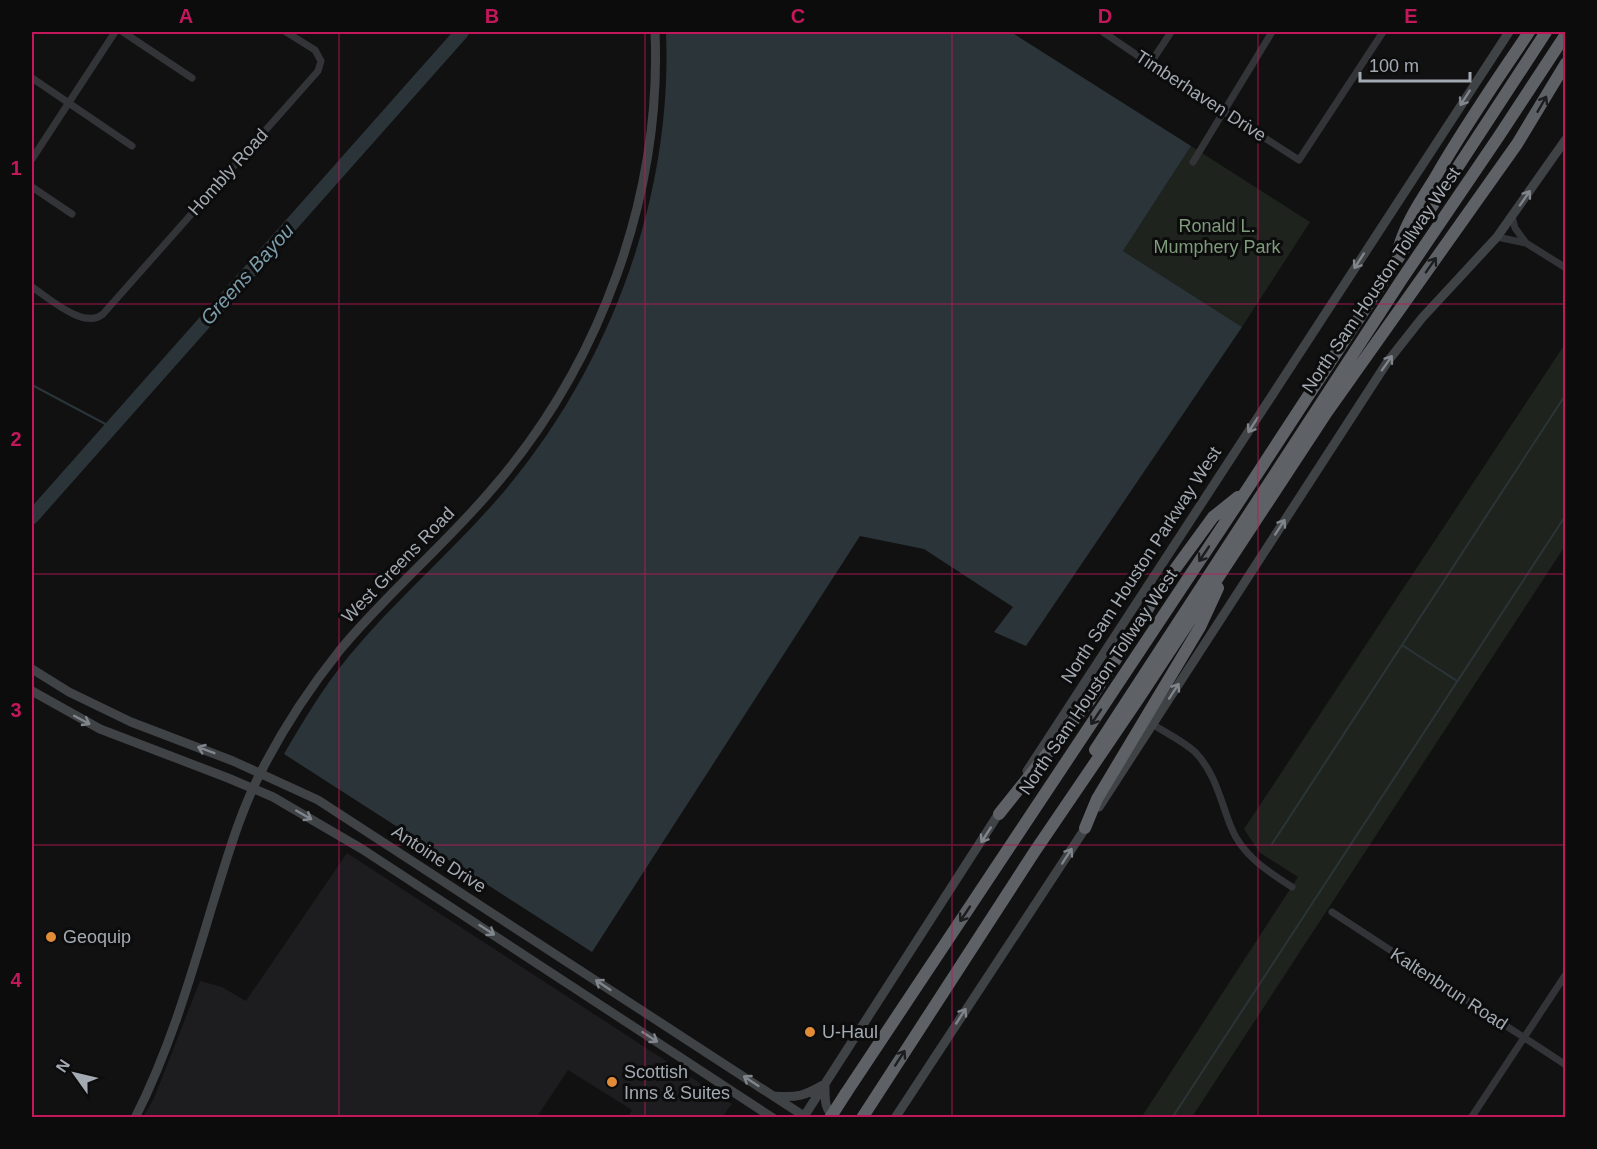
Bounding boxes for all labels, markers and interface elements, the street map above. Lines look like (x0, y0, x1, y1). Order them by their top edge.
text: A (179, 5, 193, 27)
text: B (485, 5, 499, 27)
text: C (791, 5, 805, 27)
text: D (1098, 5, 1112, 27)
text: E (1404, 5, 1418, 27)
scale bar (1360, 45, 1470, 83)
street label: Timberhaven Drive (1132, 46, 1270, 146)
text: 100 m (1369, 56, 1419, 76)
one-way arrow (1459, 89, 1471, 106)
one-way arrow (1536, 96, 1548, 113)
street label: Hombly Road (184, 125, 272, 219)
text: 1 (10, 157, 22, 179)
street label: North Sam Houston Tollway West (1298, 164, 1464, 396)
one-way arrow (1519, 191, 1531, 207)
park label: Ronald L. Mumphery Park (1153, 216, 1282, 257)
water label: Greens Bayou (196, 219, 298, 329)
one-way arrow (1353, 253, 1365, 269)
one-way arrow (1425, 257, 1437, 273)
one-way arrow (1381, 356, 1393, 372)
one-way arrow (1246, 416, 1258, 433)
text: 2 (10, 428, 22, 450)
street label: North Sam Houston Parkway West (1057, 443, 1225, 687)
street label: West Greens Road (338, 503, 458, 627)
one-way arrow (1275, 519, 1287, 536)
one-way arrow (1198, 546, 1211, 563)
street label: North Sam Houston Tollway West (1015, 566, 1181, 798)
one-way arrow (1168, 683, 1180, 699)
text: 3 (10, 699, 22, 721)
one-way arrow (1090, 708, 1103, 725)
one-way arrow (73, 715, 91, 726)
one-way arrow (197, 744, 216, 755)
one-way arrow (295, 809, 312, 821)
street label: Antoine Drive (388, 821, 490, 897)
one-way arrow (979, 826, 992, 843)
one-way arrow (1061, 848, 1073, 865)
one-way arrow (959, 905, 971, 922)
one-way arrow (478, 924, 495, 936)
place label: Geoquip (63, 927, 131, 947)
marker: Geoquip (44, 930, 58, 944)
street label: Kaltenbrun Road (1387, 944, 1511, 1034)
text: 4 (10, 969, 22, 991)
one-way arrow (595, 979, 612, 991)
one-way arrow (956, 1008, 968, 1025)
place label: U-Haul (822, 1022, 878, 1042)
marker: U-Haul (803, 1025, 817, 1039)
one-way arrow (641, 1031, 658, 1043)
north arrow (45, 1044, 105, 1104)
one-way arrow (895, 1050, 907, 1067)
text: N (53, 1056, 73, 1075)
place label: Scottish Inns & Suites (624, 1062, 730, 1103)
marker: Scottish Inns & Suites (605, 1075, 619, 1089)
one-way arrow (743, 1075, 760, 1087)

